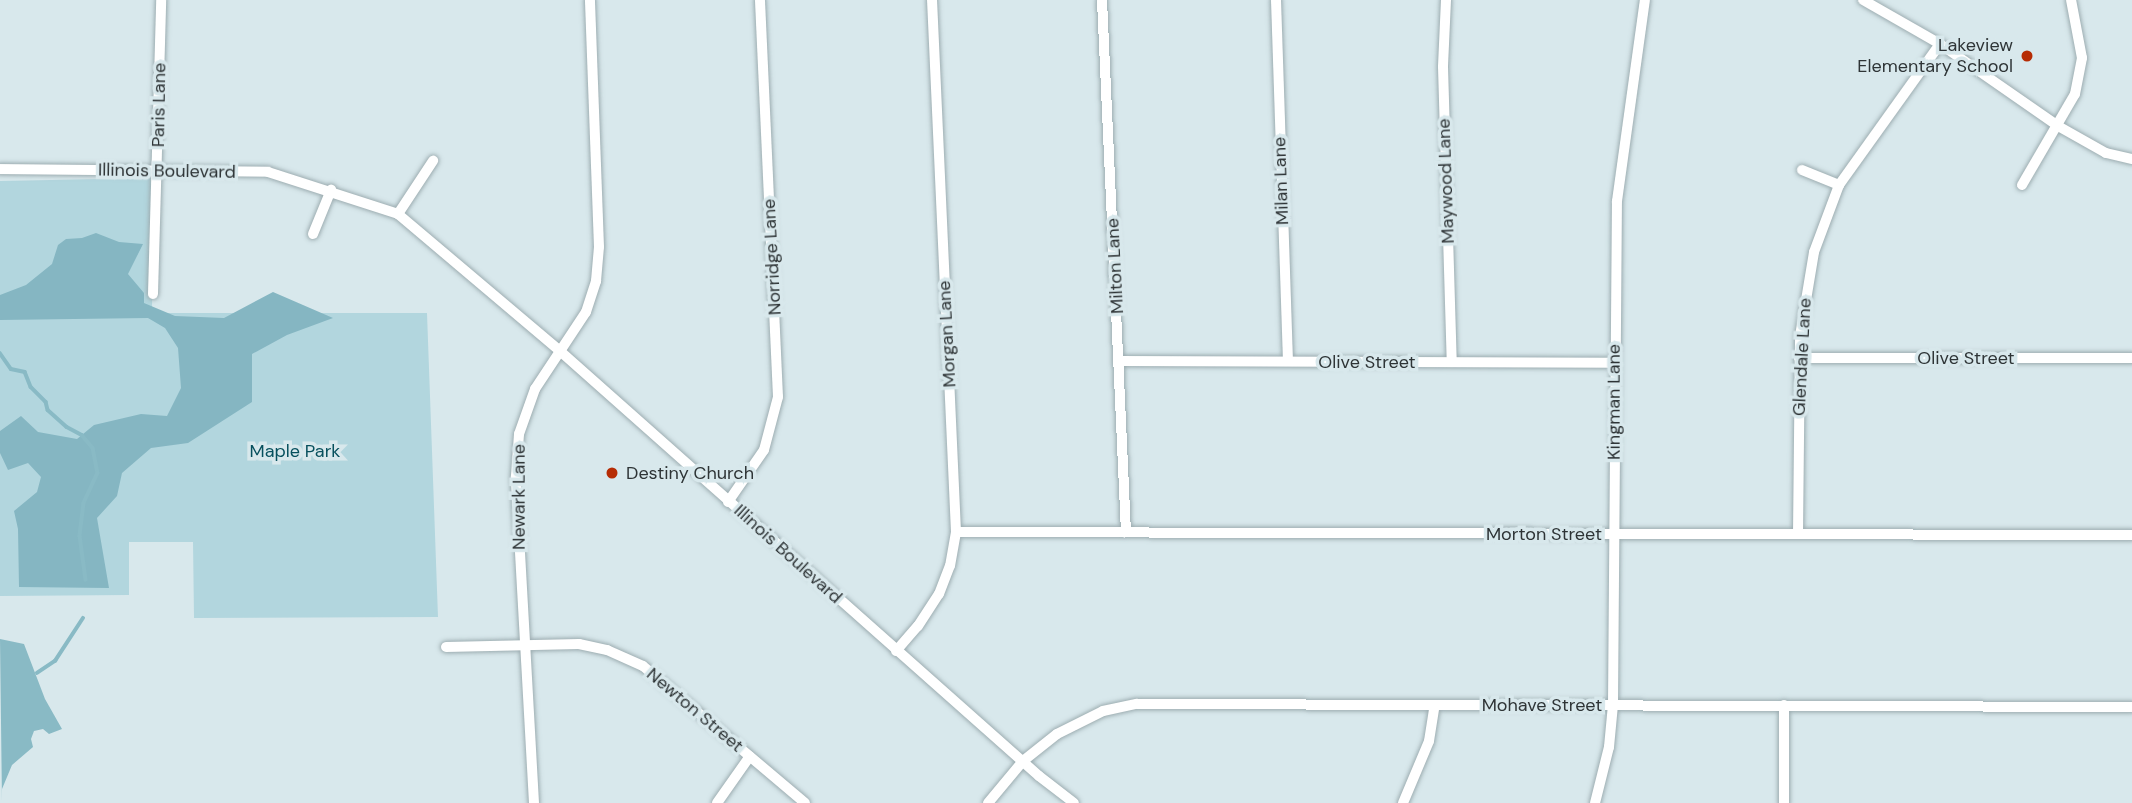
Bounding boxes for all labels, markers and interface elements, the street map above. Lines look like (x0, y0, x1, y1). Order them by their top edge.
place label: Lakeview Elementary School (1857, 35, 2013, 78)
marker: Lakeview Elementary School (2019, 48, 2035, 64)
street label: Paris Lane (147, 63, 171, 147)
street label: Maywood Lane (1433, 118, 1459, 244)
street label: Milan Lane (1269, 137, 1293, 225)
street label: Illinois Boulevard (98, 159, 236, 183)
street label: Norridge Lane (758, 198, 786, 316)
street label: Milton Lane (1102, 218, 1128, 314)
street label: Morgan Lane (933, 280, 961, 388)
street label: Glendale Lane (1788, 297, 1816, 417)
street label: Kingman Lane (1603, 344, 1625, 460)
street label: Olive Street (1917, 347, 2015, 369)
street label: Olive Street (1318, 351, 1416, 373)
park label: Maple Park (250, 440, 340, 462)
street label: Newark Lane (508, 444, 530, 550)
place label: Destiny Church (626, 462, 754, 484)
marker: Destiny Church (604, 465, 620, 481)
street label: Illinois Boulevard (730, 500, 846, 608)
street label: Morton Street (1486, 523, 1602, 545)
street label: Newton Street (642, 663, 748, 757)
street label: Mohave Street (1482, 694, 1602, 716)

